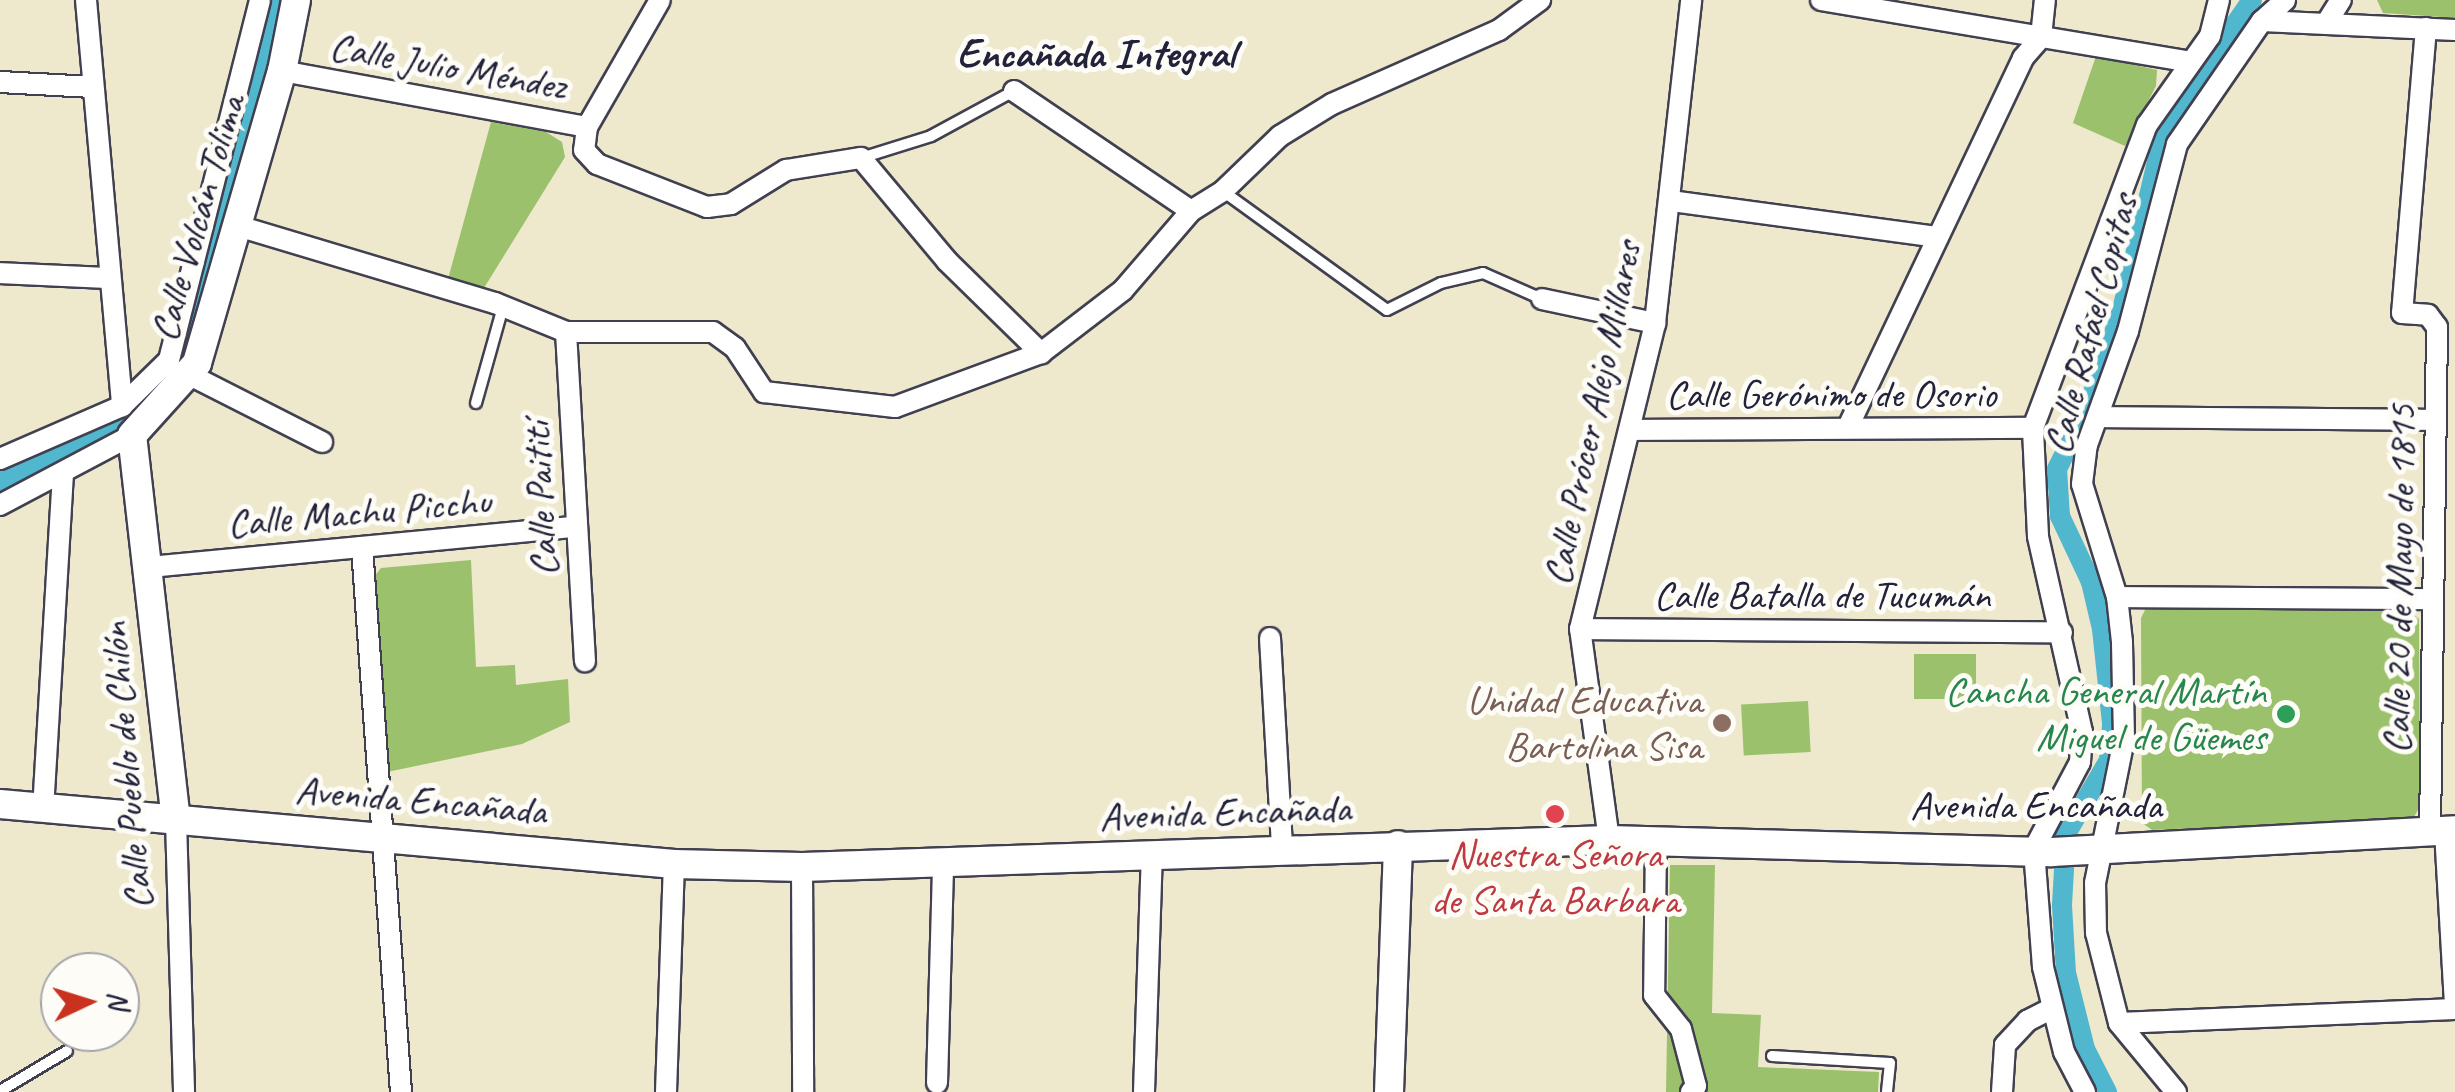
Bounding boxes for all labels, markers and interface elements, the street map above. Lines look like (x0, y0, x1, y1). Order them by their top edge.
street label: Calle Julio Méndez (326, 22, 570, 110)
district label: Encañada Integral (958, 29, 1234, 79)
street label: Calle Volcán Tolima (139, 89, 255, 347)
street label: Calle Rafael Copitas (2032, 189, 2148, 459)
street label: Calle Prócer Alejo Millares (1532, 237, 1652, 589)
street label: Calle Gerónimo de Osorio (1666, 370, 1996, 418)
street label: Calle 20 de Mayo de 1815 (2372, 404, 2426, 754)
street label: Calle Paitití (512, 420, 568, 578)
street label: Calle Machu Picchu (226, 477, 492, 547)
street label: Calle Batalla de Tucumán (1654, 571, 1990, 619)
street label: Calle Pueblo de Chilón (90, 621, 162, 911)
place label: Cancha General Martín Miguel de Güemes (1944, 667, 2266, 761)
place label: Unidad Educativa Bartolina Sisa (1468, 676, 1702, 770)
marker: Cancha General Martín Miguel de Güemes (2275, 703, 2297, 725)
marker: Unidad Educativa Bartolina Sisa (1711, 712, 1733, 734)
street label: Avenida Encañada (294, 765, 548, 835)
street label: Avenida Encañada (1910, 781, 2162, 829)
street label: Avenida Encañada (1099, 784, 1351, 840)
marker: Nuestra Señora de Santa Barbara (1544, 803, 1566, 825)
place label: Nuestra Señora de Santa Barbara (1431, 830, 1679, 924)
north arrow (40, 952, 140, 1052)
text: N (100, 990, 136, 1010)

